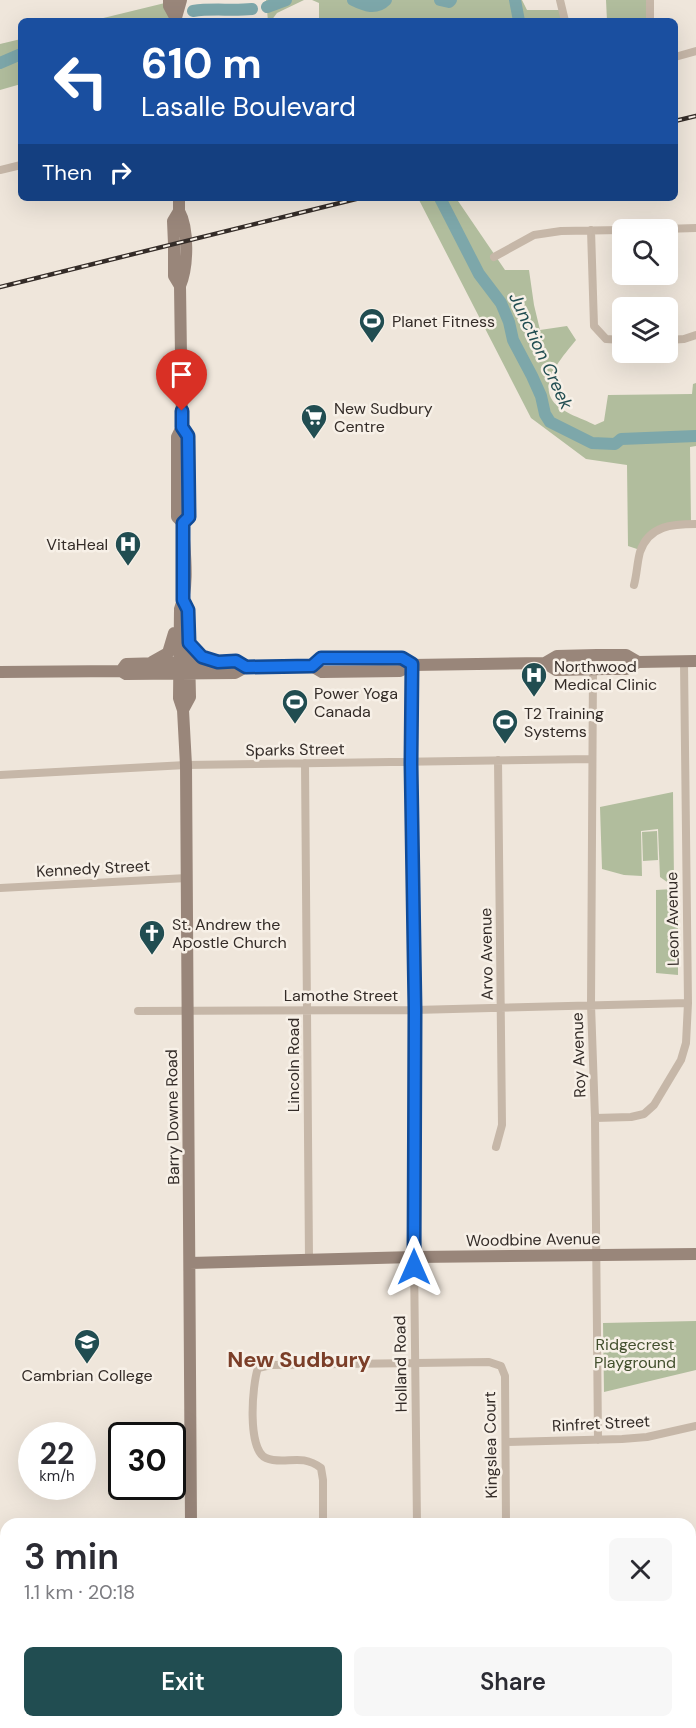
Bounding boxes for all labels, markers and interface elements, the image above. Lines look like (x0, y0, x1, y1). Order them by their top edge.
text: 610 m (141, 36, 262, 91)
icon: left (42, 42, 120, 120)
text: Lasalle Boulevard (141, 89, 356, 124)
icon: right (104, 156, 137, 189)
text: Then (42, 158, 92, 187)
map controls (612, 219, 678, 363)
button: search (612, 219, 678, 285)
water label: Junction Creek (503, 289, 579, 414)
button: layers (612, 297, 678, 363)
sports icon: Planet Fitness (357, 306, 387, 344)
place label: Planet Fitness (392, 311, 495, 332)
pin (156, 349, 207, 411)
icon: arrive (165, 358, 198, 391)
place label: New Sudbury Centre (334, 398, 433, 437)
supermarket icon: New Sudbury Centre (299, 402, 329, 440)
hospital icon: VitaHeal (113, 529, 143, 567)
place label: VitaHeal (46, 534, 108, 555)
place label: Northwood Medical Clinic (554, 656, 657, 695)
hospital icon: Northwood Medical Clinic (519, 660, 549, 698)
place label: Power Yoga Canada (314, 683, 398, 722)
sports icon: Power Yoga Canada (280, 687, 310, 725)
place label: T2 Training Systems (524, 703, 604, 742)
sports icon: T2 Training Systems (490, 707, 520, 745)
street label: Sparks Street (245, 738, 345, 761)
street label: Kennedy Street (36, 855, 150, 882)
street label: Leon Avenue (661, 872, 684, 966)
street label: Arvo Avenue (475, 907, 498, 1001)
place label: St. Andrew the Apostle Church (172, 914, 287, 953)
church icon: St. Andrew the Apostle Church (137, 918, 167, 956)
street label: Lamothe Street (284, 985, 398, 1006)
street label: Roy Avenue (567, 1012, 590, 1098)
street label: Lincoln Road (283, 1018, 304, 1112)
street label: Barry Downe Road (161, 1049, 184, 1185)
street label: Woodbine Avenue (466, 1228, 600, 1251)
position arrow (382, 1235, 446, 1299)
street label: Holland Road (389, 1315, 412, 1413)
school or university icon: Cambrian College (72, 1327, 102, 1365)
park label: Ridgecrest Playground (594, 1334, 676, 1373)
district label: New Sudbury (227, 1345, 371, 1374)
place label: Cambrian College (21, 1365, 153, 1386)
street label: Kingslea Court (479, 1391, 502, 1499)
street label: Rinfret Street (551, 1410, 651, 1437)
speed limit sign: 30 (108, 1422, 186, 1500)
text: 22 (40, 1434, 74, 1473)
text: km/h (39, 1466, 75, 1486)
text: 3 min (24, 1533, 119, 1580)
button: close (609, 1538, 672, 1601)
text: 1.1 km · 20:18 (24, 1579, 135, 1605)
button: Exit (24, 1647, 342, 1716)
button: Share (354, 1647, 672, 1716)

